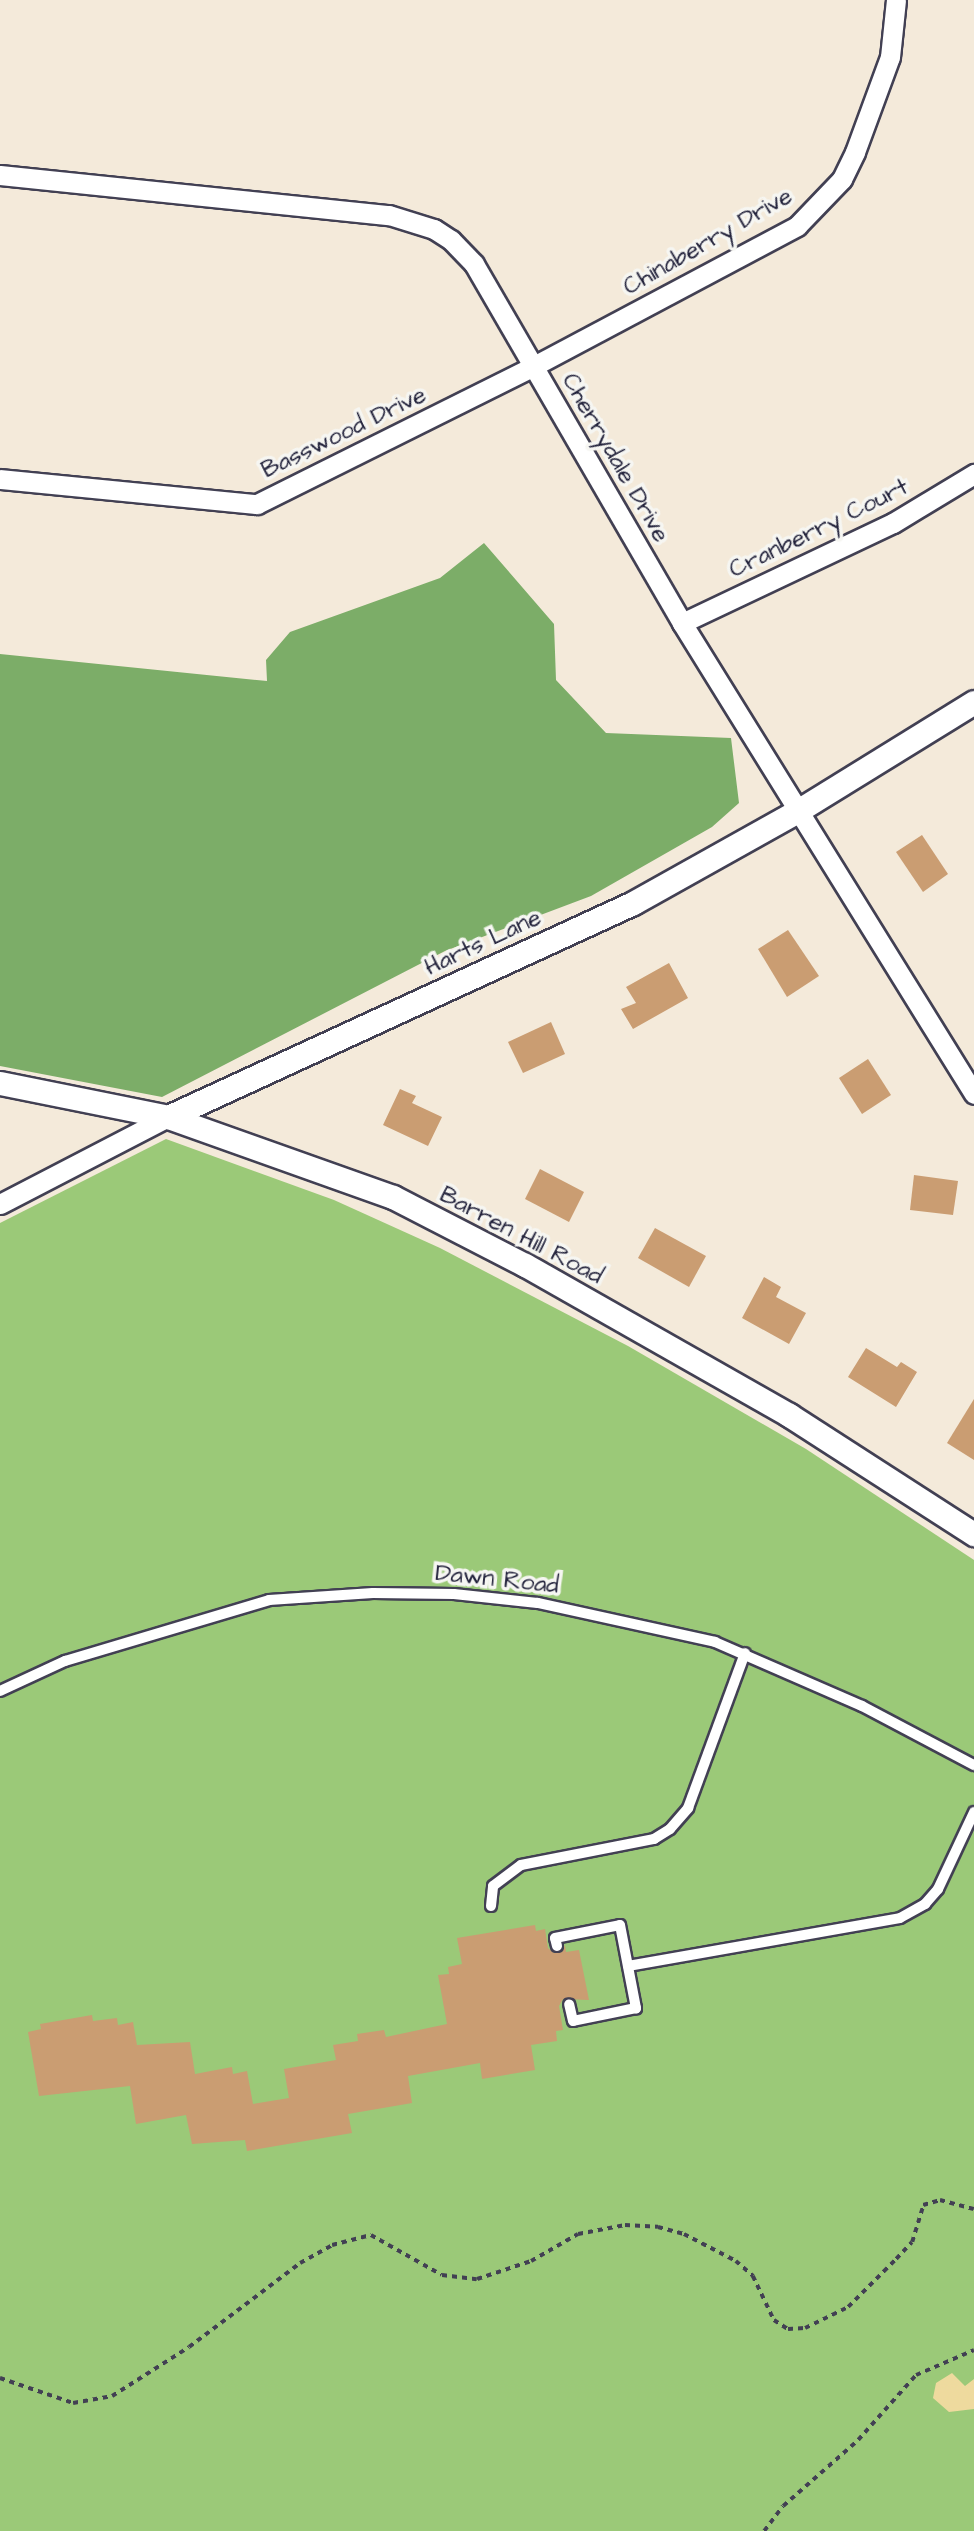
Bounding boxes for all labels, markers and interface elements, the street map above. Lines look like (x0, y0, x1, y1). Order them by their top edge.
street label: Chinaberry Drive (618, 182, 798, 302)
street label: Cherrydale Drive (555, 368, 675, 548)
street label: Basswood Drive (257, 381, 431, 485)
street label: Cranberry Court (725, 473, 913, 585)
street label: Harts Lane (420, 904, 546, 982)
street label: Barren Hill Road (434, 1181, 608, 1291)
street label: Dawn Road (434, 1559, 560, 1601)

